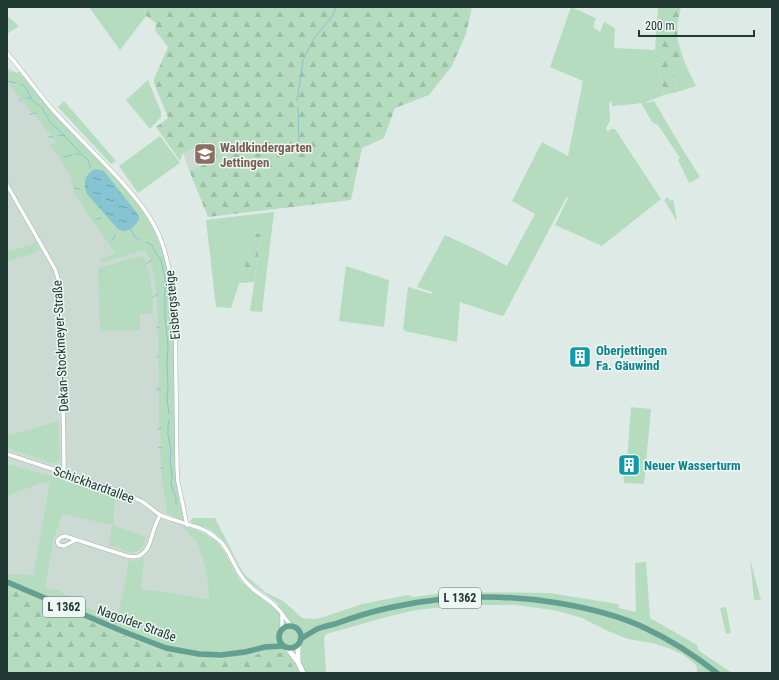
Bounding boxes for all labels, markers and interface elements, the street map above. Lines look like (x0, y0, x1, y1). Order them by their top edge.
scale bar (639, 12, 754, 38)
text: 200 m (645, 19, 675, 33)
place label: Waldkindergarten Jettingen (220, 140, 312, 170)
school or university icon: Waldkindergarten Jettingen (192, 141, 218, 167)
street label: Eisbergsteige (162, 270, 183, 340)
street label: Dekan-Stockmeyer-Straße (50, 280, 71, 412)
place label: Oberjettingen Fa. Gäuwind (596, 343, 667, 373)
building icon: Oberjettingen Fa. Gäuwind (567, 344, 593, 370)
building icon: Neuer Wasserturm (616, 452, 642, 478)
place label: Neuer Wasserturm (644, 458, 741, 473)
street label: Schickhardtallee (51, 463, 136, 506)
road number: L 1362 (439, 588, 481, 608)
road number: L 1362 (43, 597, 85, 617)
street label: Nagolder Straße (95, 602, 178, 645)

